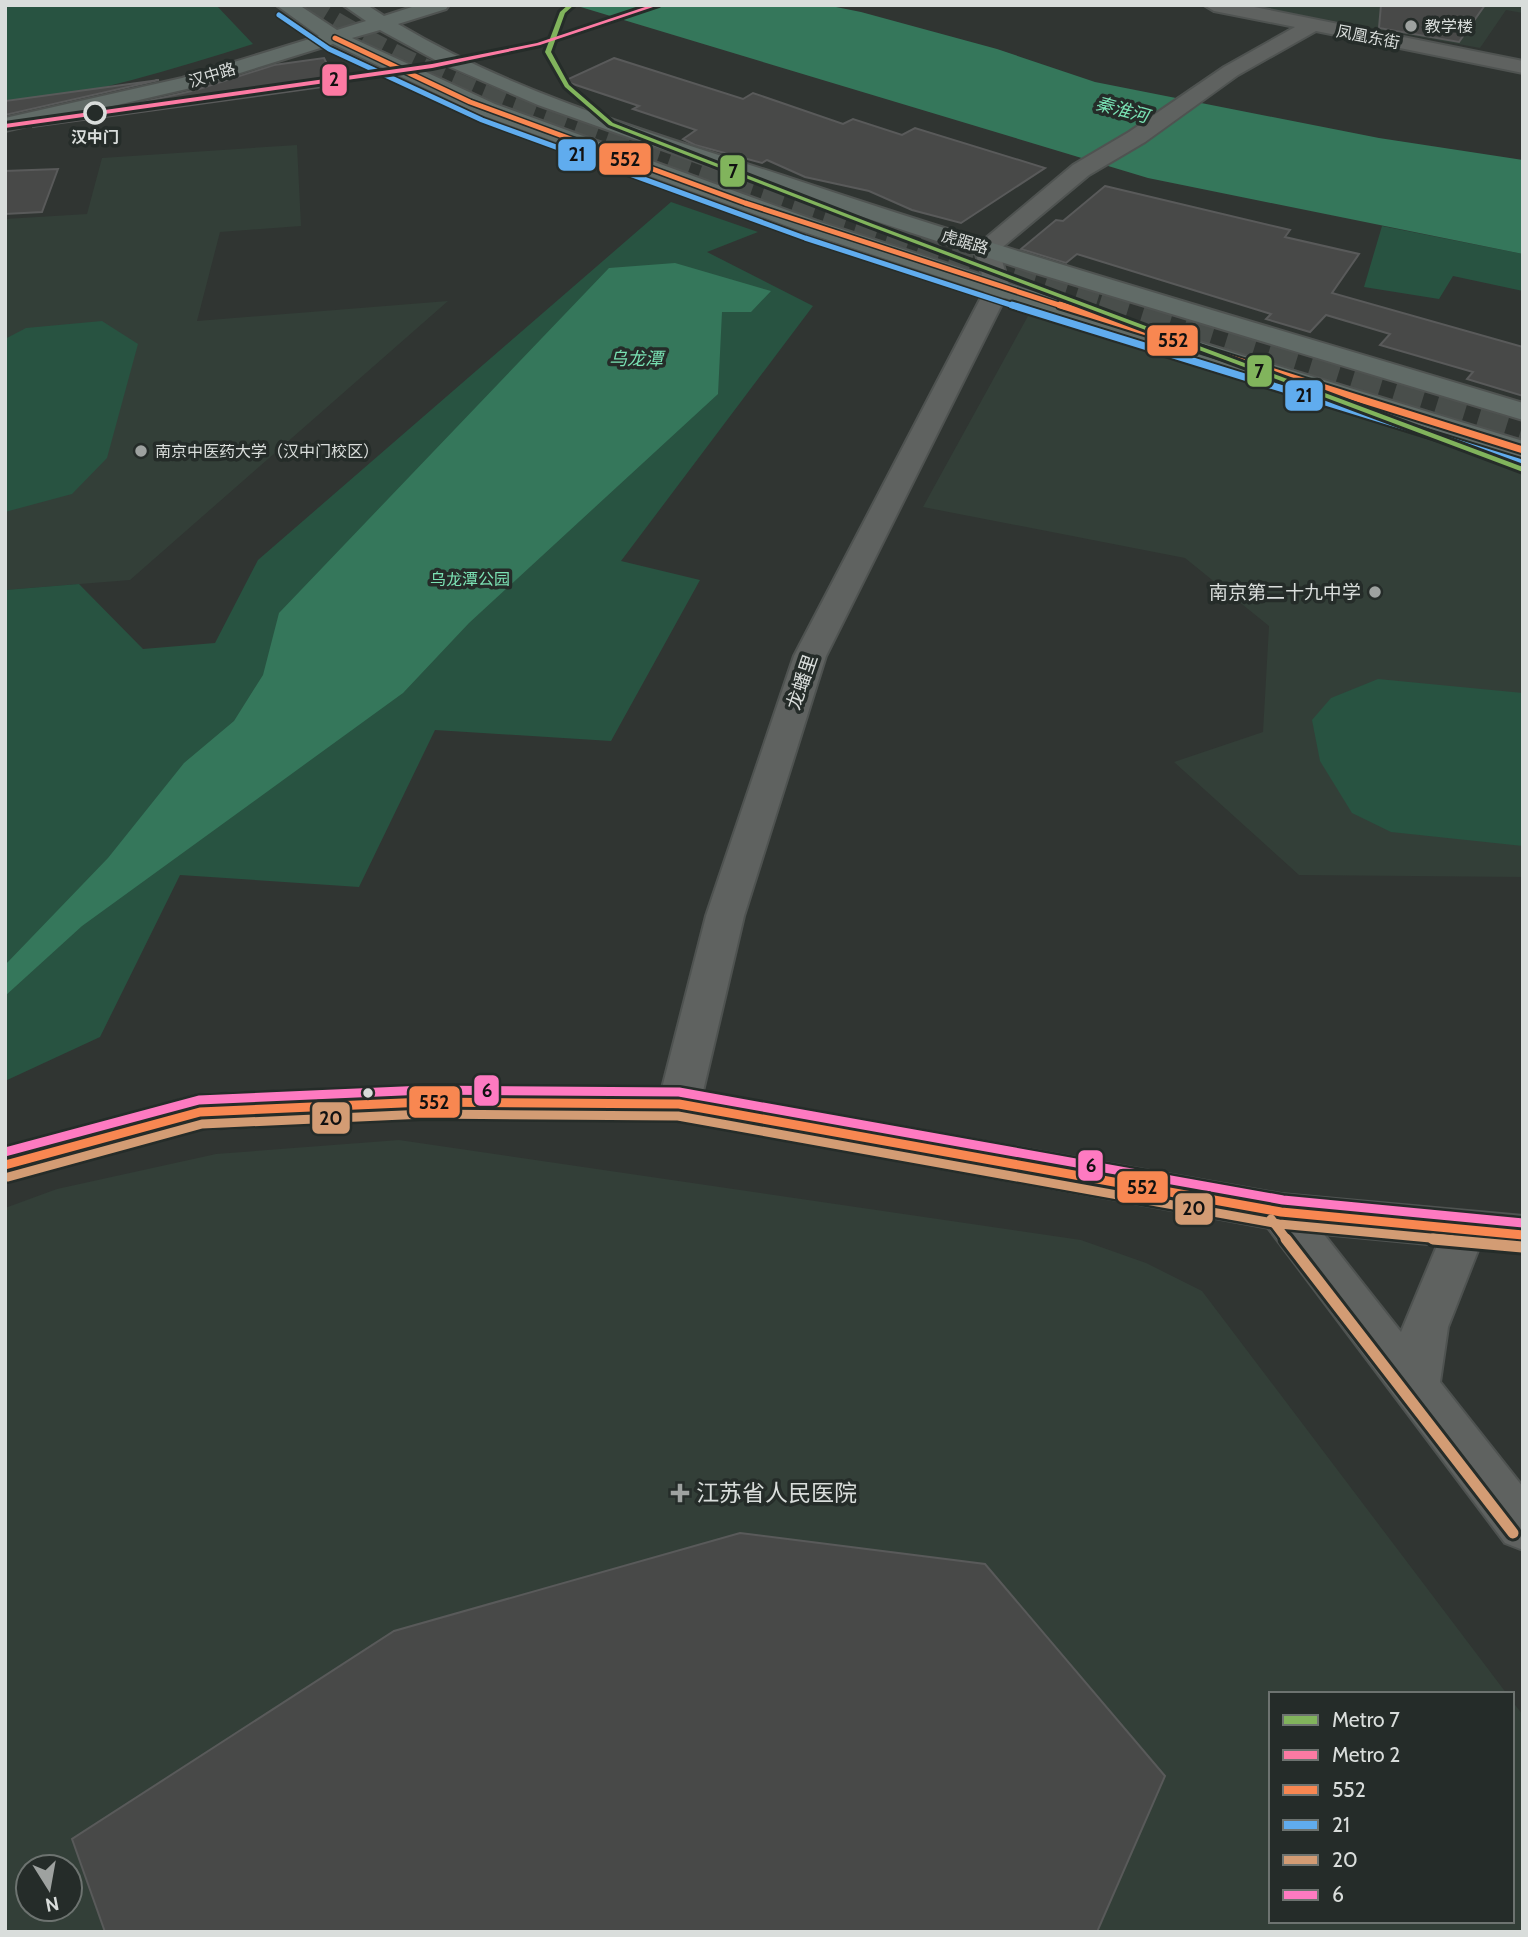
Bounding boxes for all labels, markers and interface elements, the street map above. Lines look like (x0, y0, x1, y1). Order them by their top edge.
place label: 教学楼 (1425, 17, 1473, 36)
marker: 教学楼 (1403, 18, 1419, 34)
street label: 凤凰东街 (1335, 22, 1401, 52)
street label: 汉中路 (186, 59, 238, 91)
line badge: 2 (321, 63, 348, 97)
text: 2 (329, 68, 339, 91)
water label: 秦淮河 (1093, 92, 1154, 128)
marker: 汉中门 (84, 102, 106, 124)
place label: 汉中门 (71, 128, 119, 147)
line badge: 21 (557, 138, 597, 172)
line badge: 552 (598, 142, 652, 176)
text: 21 (568, 143, 586, 166)
text: 552 (610, 148, 640, 171)
line badge: 7 (719, 154, 746, 188)
text: 7 (728, 160, 738, 183)
street label: 虎踞路 (939, 226, 991, 258)
line badge: 552 (1146, 324, 1199, 357)
text: 552 (1158, 329, 1188, 352)
water label: 乌龙潭 (609, 348, 666, 370)
line badge: 7 (1246, 354, 1273, 388)
text: 7 (1254, 360, 1264, 383)
line badge: 21 (1284, 379, 1324, 412)
text: 21 (1295, 384, 1313, 407)
place label: 南京中医药大学（汉中门校区） (155, 442, 379, 461)
marker: 南京中医药大学（汉中门校区） (133, 443, 149, 459)
park label: 乌龙潭公园 (430, 570, 510, 589)
place label: 南京第二十九中学 (1209, 581, 1361, 604)
marker: 南京第二十九中学 (1367, 584, 1383, 600)
street label: 龙蟠里 (782, 651, 822, 713)
line badge: 6 (473, 1074, 500, 1107)
text: 6 (482, 1079, 492, 1102)
line badge: 552 (408, 1085, 461, 1119)
unlabelled marker (361, 1086, 375, 1100)
text: 552 (419, 1091, 449, 1114)
line badge: 20 (311, 1101, 351, 1135)
text: 20 (319, 1107, 343, 1130)
line badge: 6 (1077, 1149, 1104, 1182)
text: 6 (1086, 1154, 1096, 1177)
line badge: 552 (1116, 1170, 1169, 1204)
text: 552 (1127, 1176, 1157, 1199)
line badge: 20 (1174, 1192, 1214, 1226)
text: 20 (1182, 1197, 1206, 1220)
place label: 江苏省人民医院 (696, 1479, 857, 1507)
marker: 江苏省人民医院 (670, 1483, 690, 1503)
legend (1269, 1692, 1514, 1923)
text: Metro 7 (1332, 1707, 1400, 1732)
text: Metro 2 (1332, 1742, 1400, 1767)
text: 552 (1332, 1777, 1366, 1802)
text: 21 (1332, 1812, 1350, 1837)
text: 20 (1332, 1847, 1358, 1872)
north arrow (14, 1853, 84, 1923)
text: 6 (1332, 1882, 1344, 1907)
text: N (43, 1892, 61, 1917)

